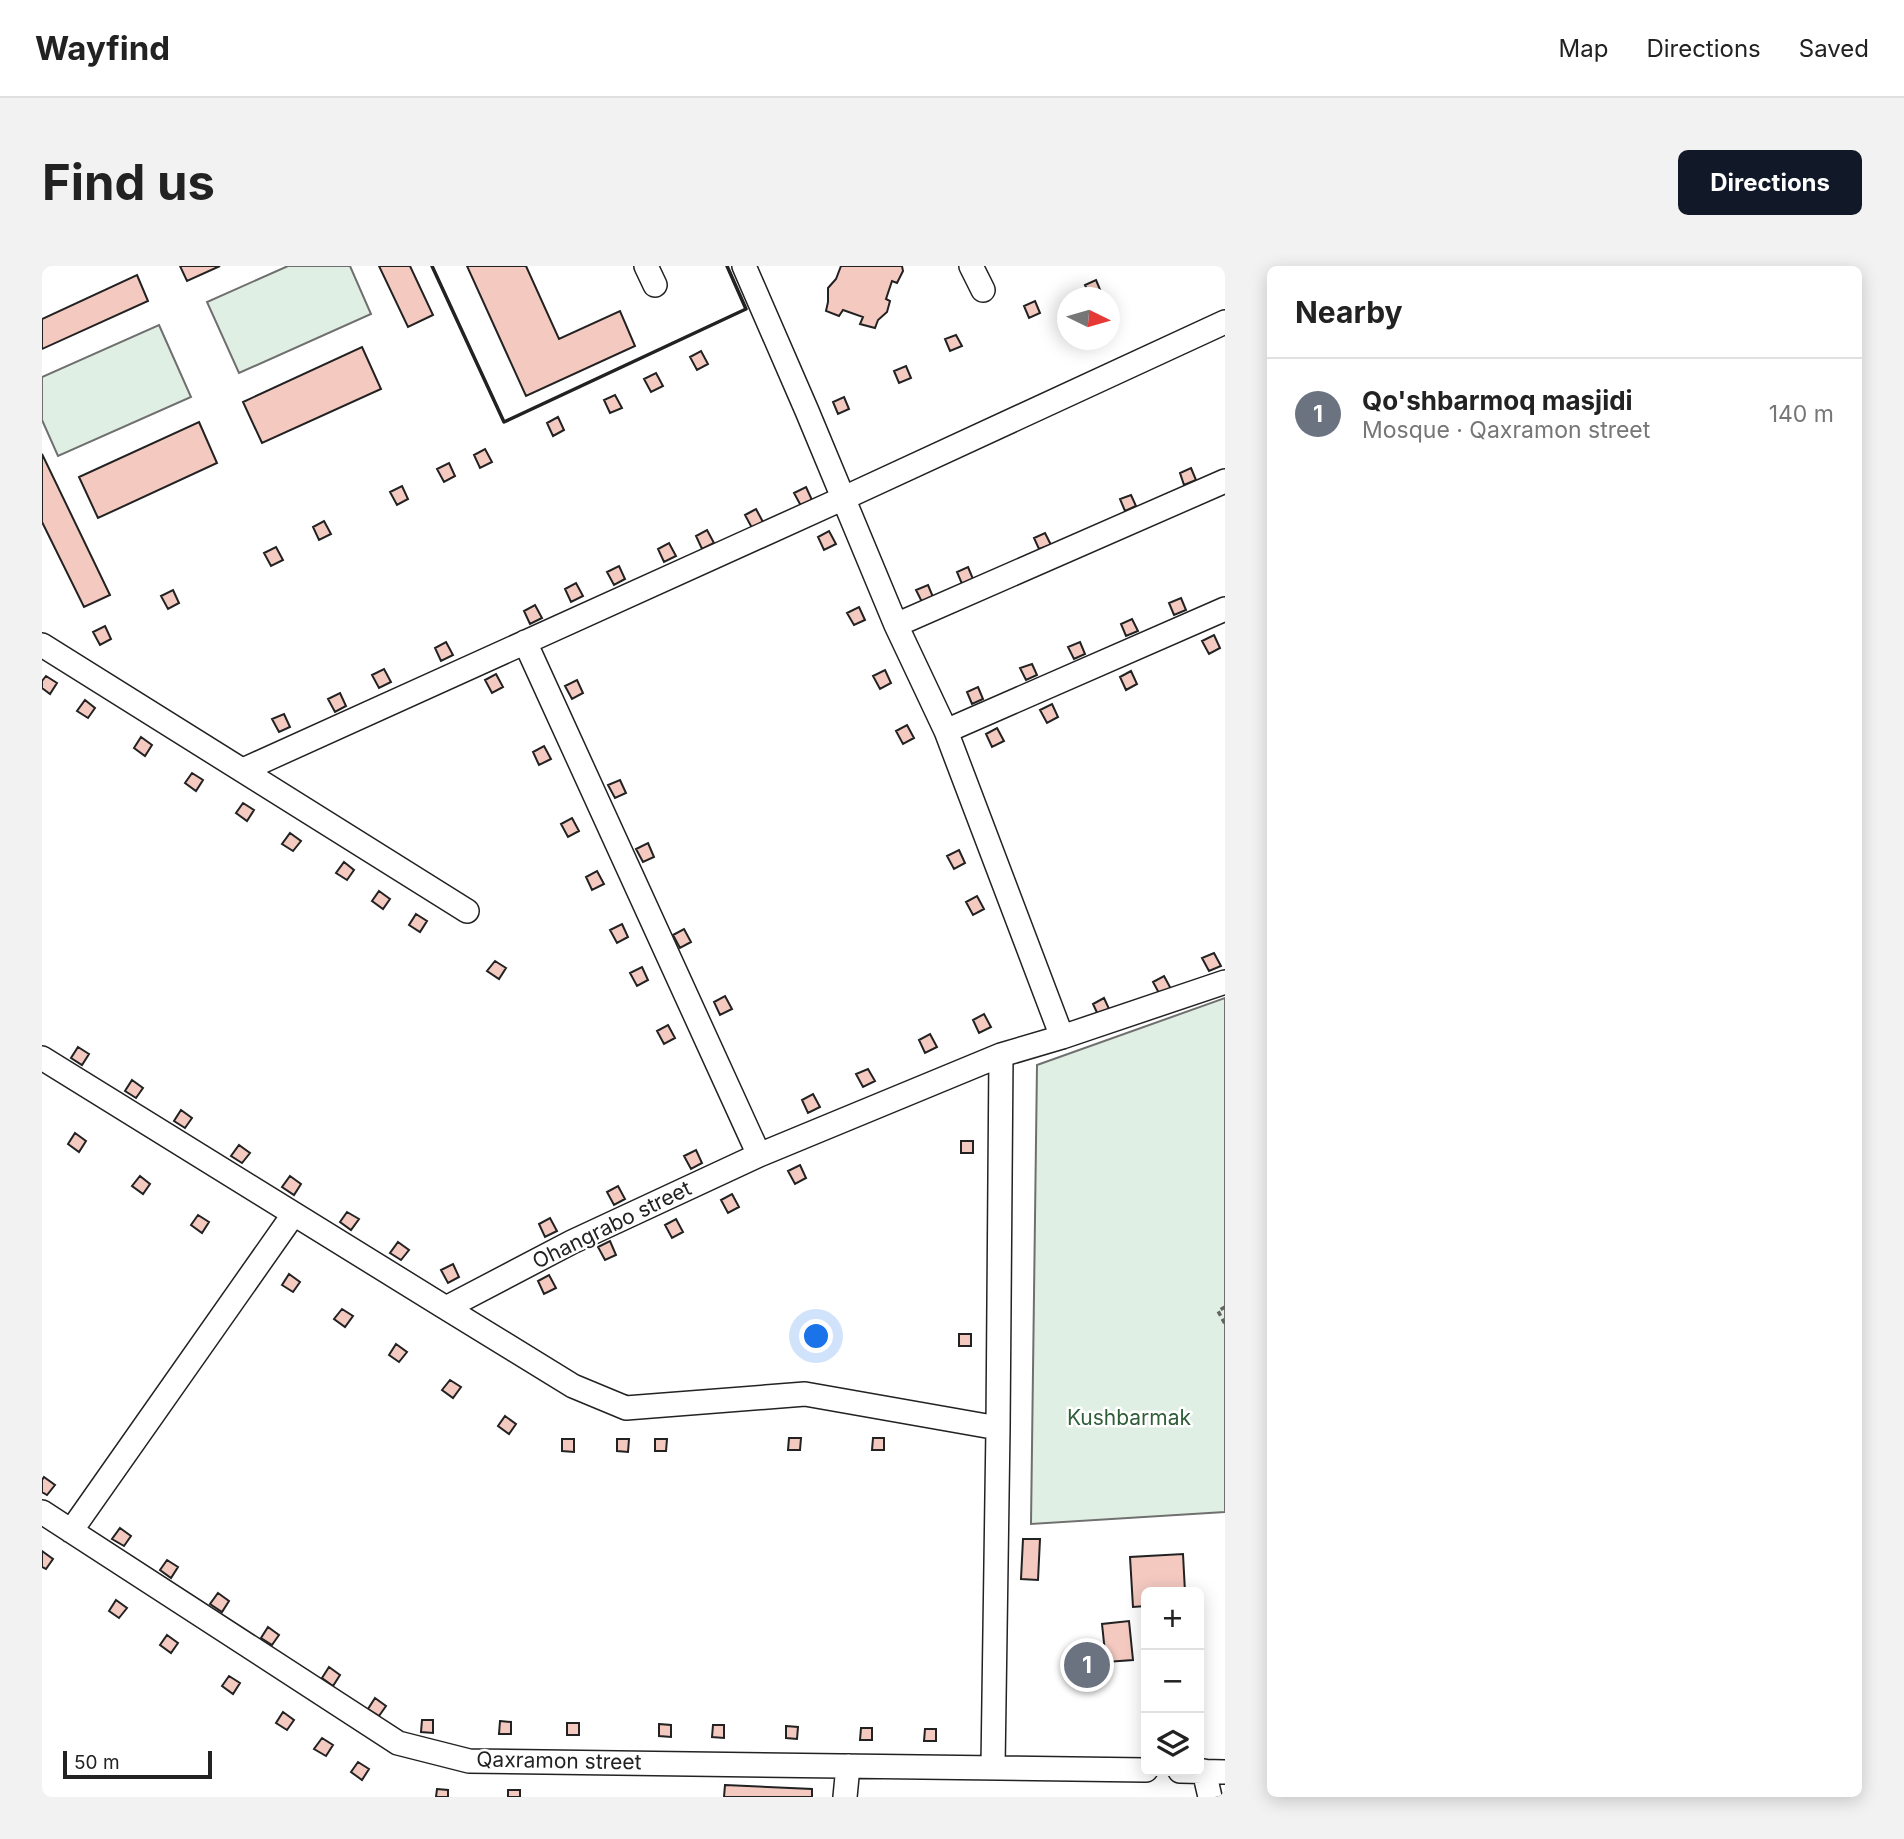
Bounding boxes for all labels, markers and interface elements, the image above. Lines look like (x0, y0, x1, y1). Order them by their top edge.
text: Wayfind (35, 28, 170, 68)
text: Map (1559, 34, 1608, 63)
text: Directions (1646, 34, 1761, 63)
text: Saved (1799, 34, 1869, 63)
button: Directions (1678, 150, 1862, 215)
text: Find us (42, 153, 215, 212)
north arrow (1057, 287, 1120, 350)
text: Nearby (1295, 294, 1403, 330)
text: Qo'shbarmoq masjidi (1362, 385, 1633, 416)
text: 1 (1313, 400, 1323, 428)
text: 140 m (1769, 400, 1834, 428)
text: Mosque · Qaxramon street (1362, 416, 1650, 444)
street label: Ohangrabo street (528, 1175, 695, 1274)
your location (799, 1319, 833, 1353)
park label: Kushbarmak (1067, 1405, 1192, 1430)
map controls (1141, 1587, 1204, 1776)
button: + (1141, 1587, 1204, 1650)
pin: 1 (1064, 1639, 1110, 1691)
button: − (1141, 1650, 1204, 1713)
button: layers (1141, 1713, 1204, 1776)
street label: Qaxramon street (476, 1747, 642, 1774)
scale bar (63, 1748, 212, 1780)
text: 50 m (74, 1751, 120, 1774)

